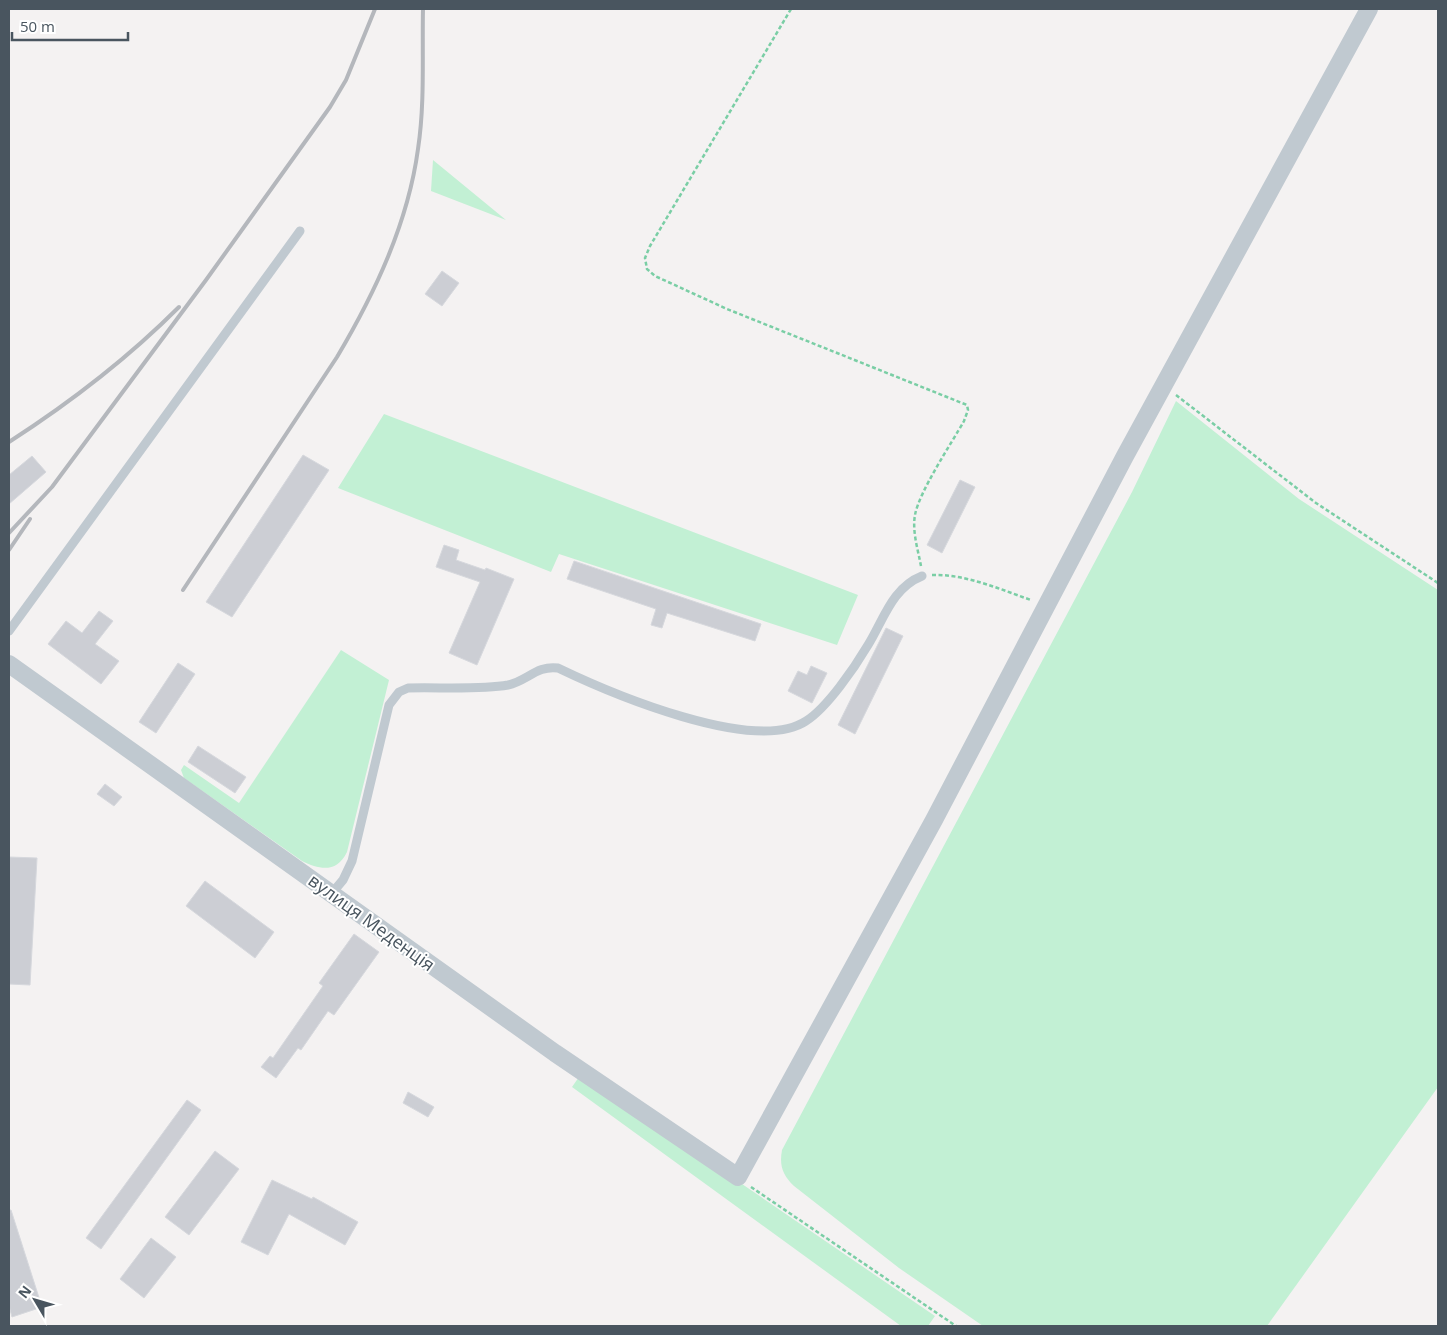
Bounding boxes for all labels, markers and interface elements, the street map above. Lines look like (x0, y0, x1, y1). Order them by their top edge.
scale bar (12, 10, 129, 42)
text: 50 m (20, 16, 55, 36)
street label: вулиця Меденція (304, 868, 440, 976)
north arrow (10, 1275, 60, 1325)
text: N (13, 1281, 35, 1302)

